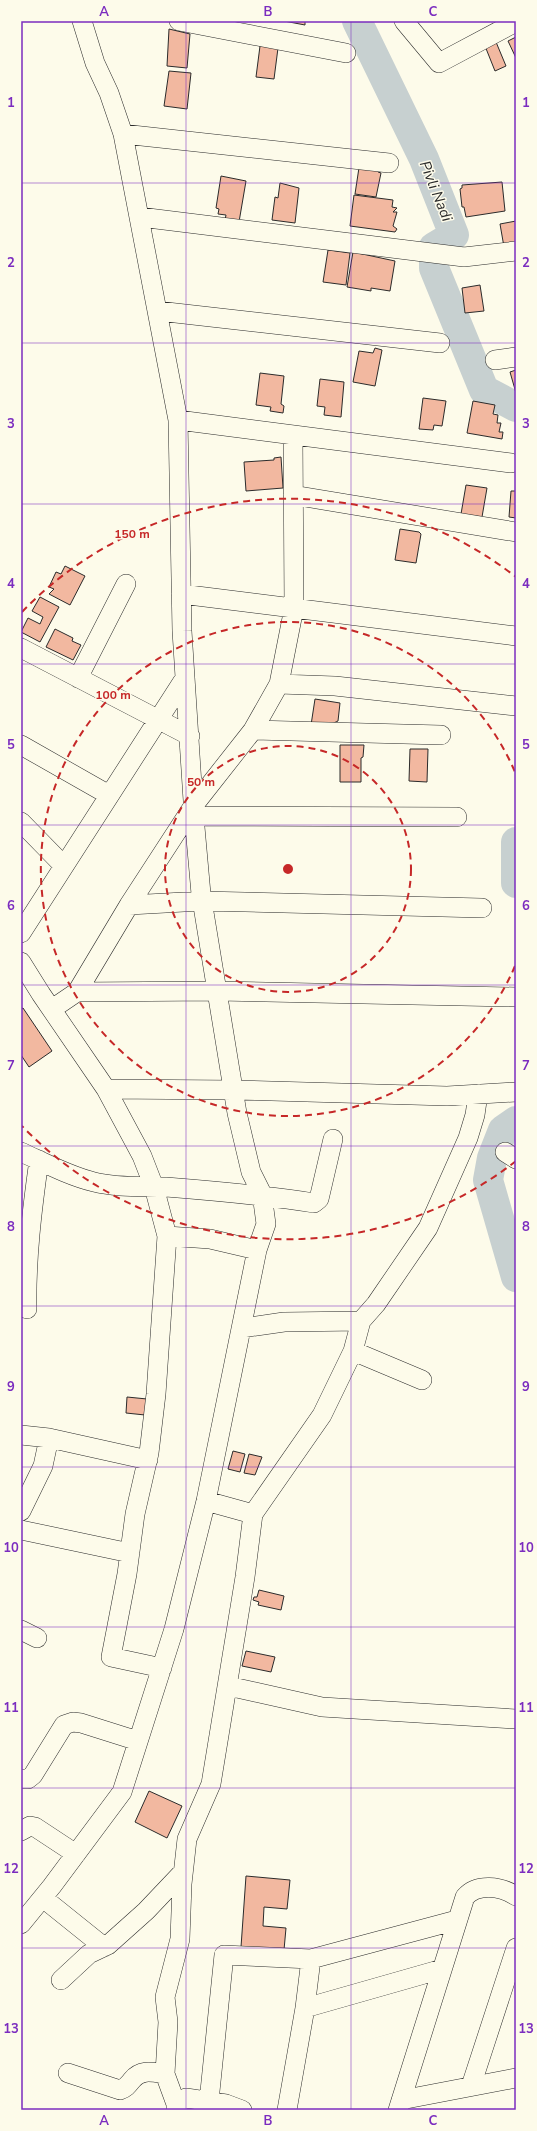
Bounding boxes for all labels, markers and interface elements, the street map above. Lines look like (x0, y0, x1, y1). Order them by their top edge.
text: A (99, 3, 109, 21)
text: B (264, 3, 273, 21)
text: C (429, 3, 438, 21)
text: 1 (7, 94, 15, 112)
text: 1 (522, 94, 530, 112)
water label: Pivli Nadi (415, 158, 457, 225)
text: 2 (7, 254, 15, 272)
text: 2 (522, 254, 530, 272)
text: 3 (7, 415, 15, 433)
text: 3 (522, 415, 530, 433)
text: 150 m (114, 526, 150, 542)
text: 4 (7, 575, 15, 593)
text: 4 (522, 575, 530, 593)
text: 100 m (95, 687, 131, 703)
text: 5 (7, 736, 15, 754)
text: 5 (522, 736, 530, 754)
text: 50 m (187, 774, 215, 790)
centre of rings (281, 862, 295, 876)
text: 6 (7, 897, 15, 915)
text: 6 (522, 897, 530, 915)
text: 7 (7, 1057, 15, 1075)
text: 7 (522, 1057, 530, 1075)
text: 8 (7, 1218, 15, 1236)
text: 8 (522, 1218, 530, 1236)
text: 9 (7, 1378, 15, 1396)
text: 9 (522, 1378, 530, 1396)
text: 10 (3, 1539, 19, 1557)
text: 10 (518, 1539, 534, 1557)
text: 11 (3, 1699, 19, 1717)
text: 11 (518, 1699, 534, 1717)
text: 12 (3, 1860, 19, 1878)
text: 12 (518, 1860, 534, 1878)
text: 13 (3, 2020, 19, 2038)
text: 13 (518, 2020, 534, 2038)
text: A (99, 2112, 109, 2130)
text: B (264, 2112, 273, 2130)
text: C (429, 2112, 438, 2130)

